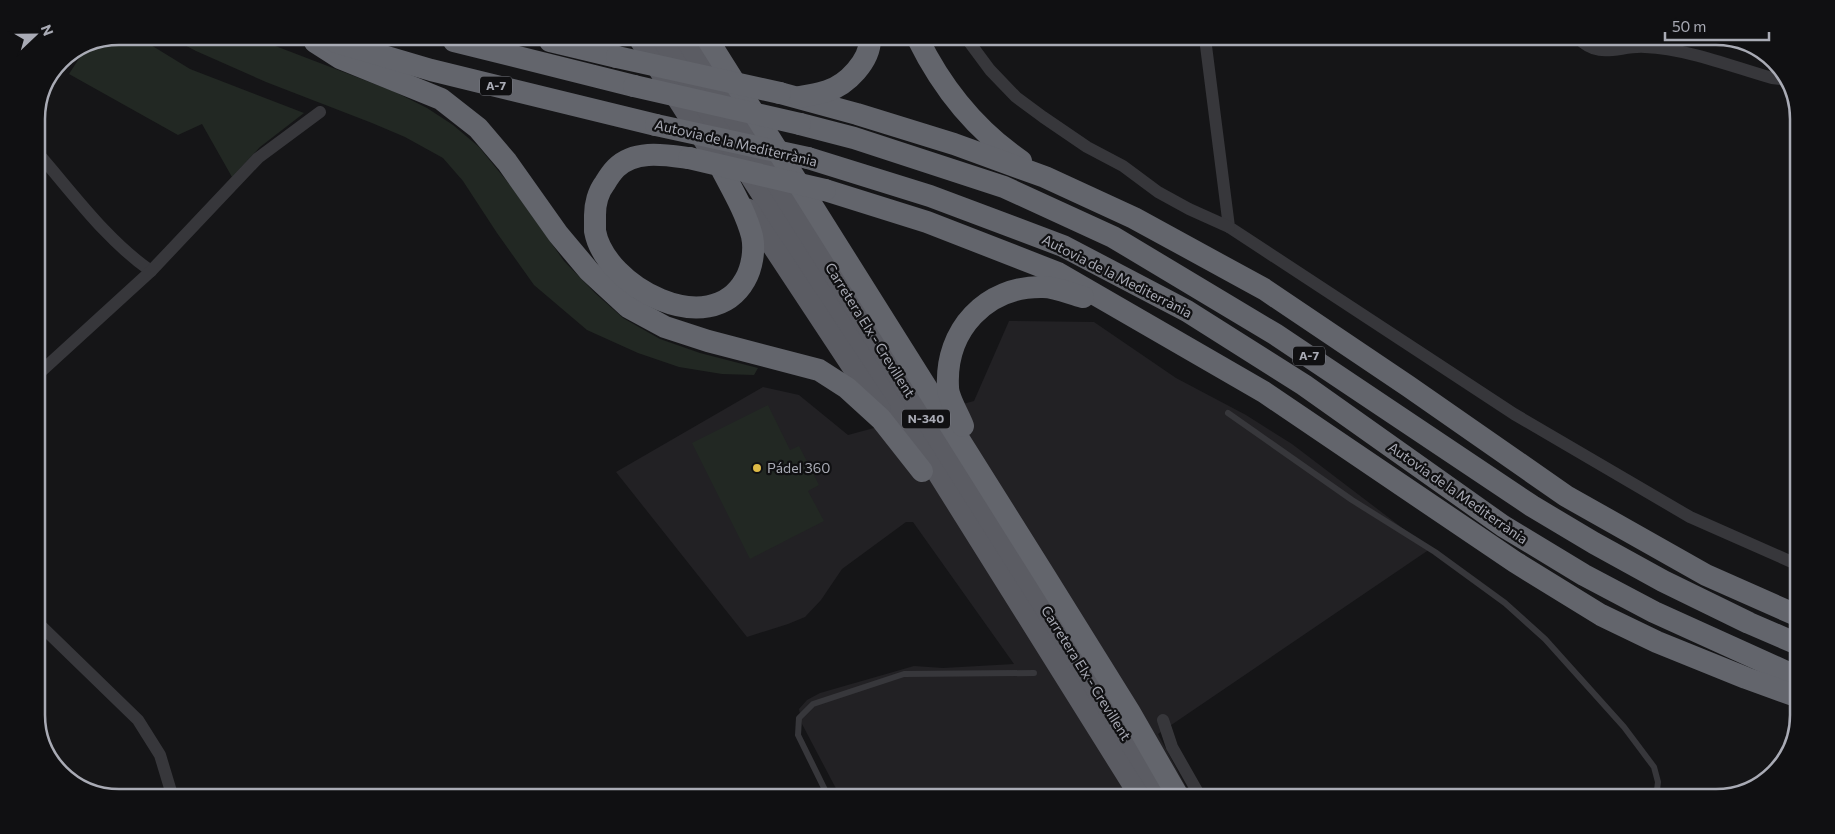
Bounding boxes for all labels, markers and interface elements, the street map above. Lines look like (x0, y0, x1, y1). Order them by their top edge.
north arrow (10, 10, 60, 60)
scale bar (1665, 10, 1769, 42)
text: 50 m (1672, 17, 1706, 35)
text: N (38, 22, 57, 38)
road number: A-7 (480, 76, 512, 95)
street label: Autovia de la Mediterrània (653, 116, 819, 169)
street label: Autovia de la Mediterrània (1039, 230, 1195, 321)
street label: Carretera Elx - Crevillent (822, 259, 919, 400)
road number: A-7 (1293, 346, 1325, 366)
road number: N-340 (902, 409, 950, 428)
street label: Autovia de la Mediterrània (1385, 438, 1531, 547)
place label: Pádel 360 (767, 459, 830, 476)
marker: Pádel 360 (751, 462, 763, 474)
street label: Carretera Elx - Crevillent (1038, 602, 1135, 743)

